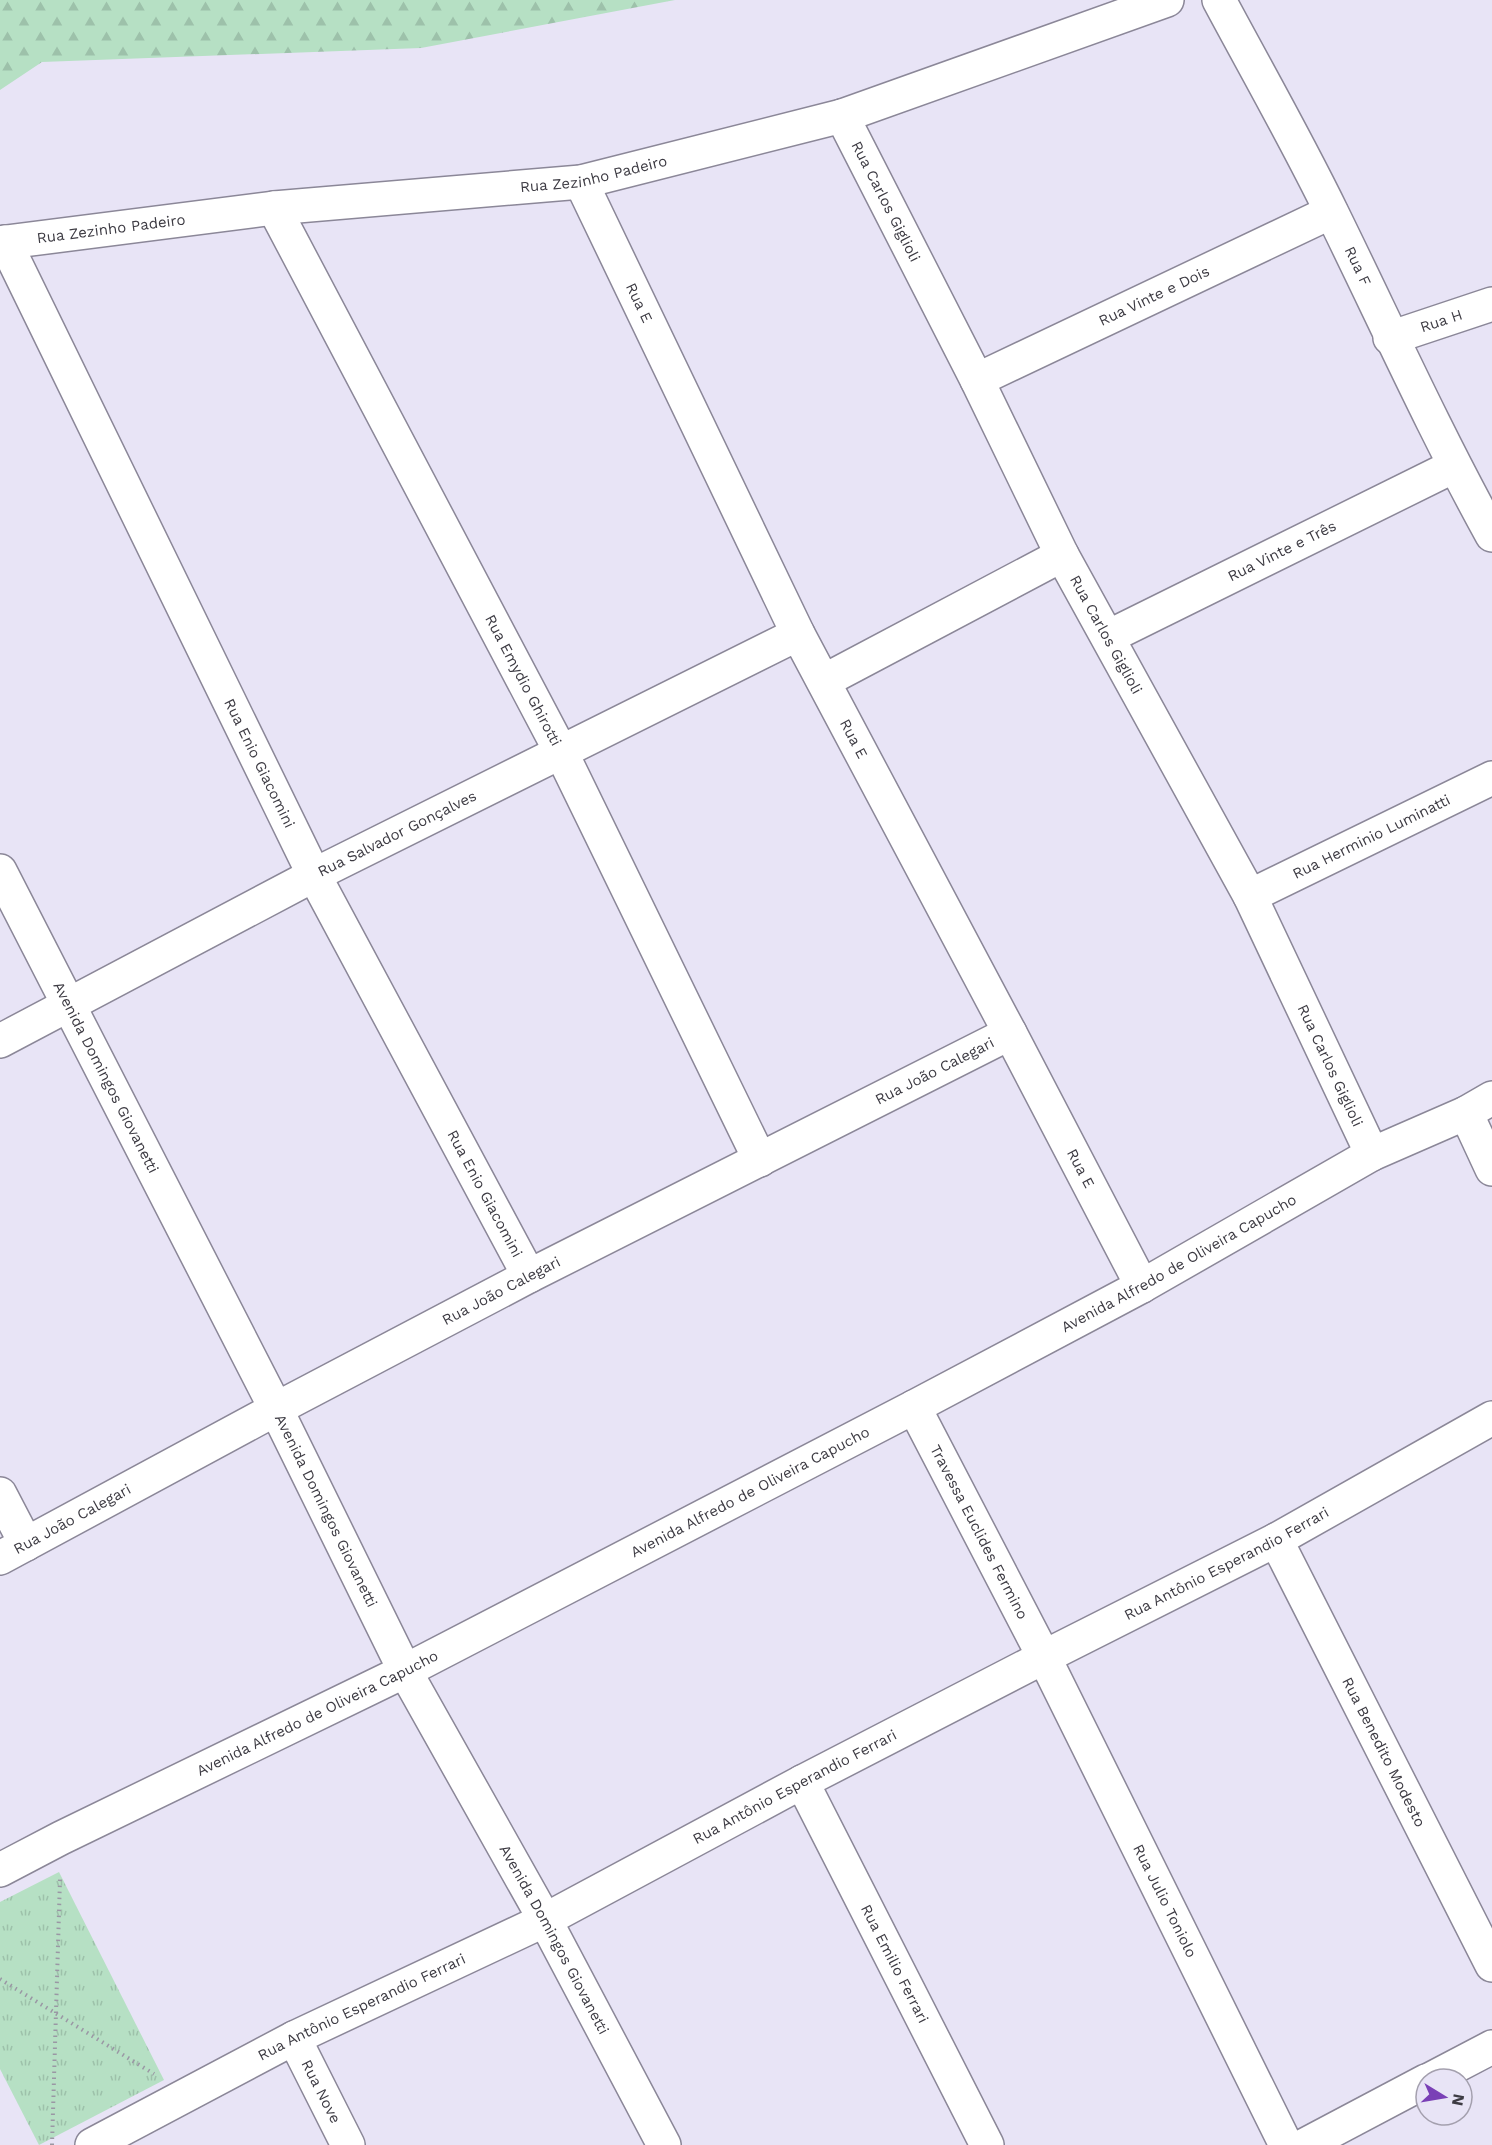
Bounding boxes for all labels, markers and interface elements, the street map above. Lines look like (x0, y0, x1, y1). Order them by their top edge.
street label: Rua Carlos Giglioli (847, 138, 924, 265)
street label: Rua Zezinho Padeiro (519, 152, 669, 196)
street label: Rua Zezinho Padeiro (36, 210, 186, 247)
street label: Rua F (1341, 243, 1375, 289)
street label: Rua Vinte e Dois (1096, 262, 1212, 330)
street label: Rua E (622, 280, 656, 326)
street label: Rua H (1418, 306, 1465, 336)
street label: Rua Vinte e Três (1225, 517, 1339, 585)
street label: Rua Carlos Giglioli (1066, 572, 1146, 697)
street label: Rua Emydio Ghirotti (481, 612, 565, 749)
street label: Rua Enio Giacomini (220, 696, 299, 831)
street label: Rua E (836, 716, 871, 761)
street label: Rua Salvador Gonçalves (315, 787, 479, 881)
street label: Rua Herminio Luminatti (1290, 791, 1453, 883)
street label: Avenida Domingos Giovanetti (49, 979, 162, 1176)
street label: Rua Carlos Giglioli (1294, 1002, 1367, 1130)
street label: Rua João Calegari (872, 1034, 997, 1109)
street label: Rua Enio Giacomini (443, 1127, 526, 1260)
street label: Rua E (1063, 1146, 1098, 1191)
street label: Avenida Alfredo de Oliveira Capucho (1058, 1190, 1300, 1336)
street label: Rua João Calegari (439, 1253, 563, 1329)
street label: Avenida Domingos Giovanetti (271, 1411, 381, 1610)
street label: Avenida Alfredo de Oliveira Capucho (628, 1423, 873, 1561)
street label: Travessa Euclides Fermino (926, 1442, 1032, 1622)
street label: Rua João Calegari (10, 1480, 134, 1558)
street label: Rua Antônio Esperandio Ferrari (1121, 1503, 1332, 1624)
street label: Avenida Alfredo de Oliveira Capucho (194, 1646, 441, 1780)
street label: Rua Benedito Modesto (1338, 1674, 1429, 1830)
street label: Rua Antônio Esperandio Ferrari (690, 1726, 900, 1848)
street label: Rua Julio Toniolo (1129, 1841, 1201, 1961)
street label: Avenida Domingos Giovanetti (496, 1842, 613, 2037)
street label: Rua Emilio Ferrari (857, 1901, 932, 2026)
street label: Rua Antônio Esperandio Ferrari (255, 1950, 468, 2064)
street label: Rua Nove (298, 2057, 345, 2126)
north arrow (1414, 2067, 1474, 2127)
text: N (1448, 2092, 1469, 2107)

